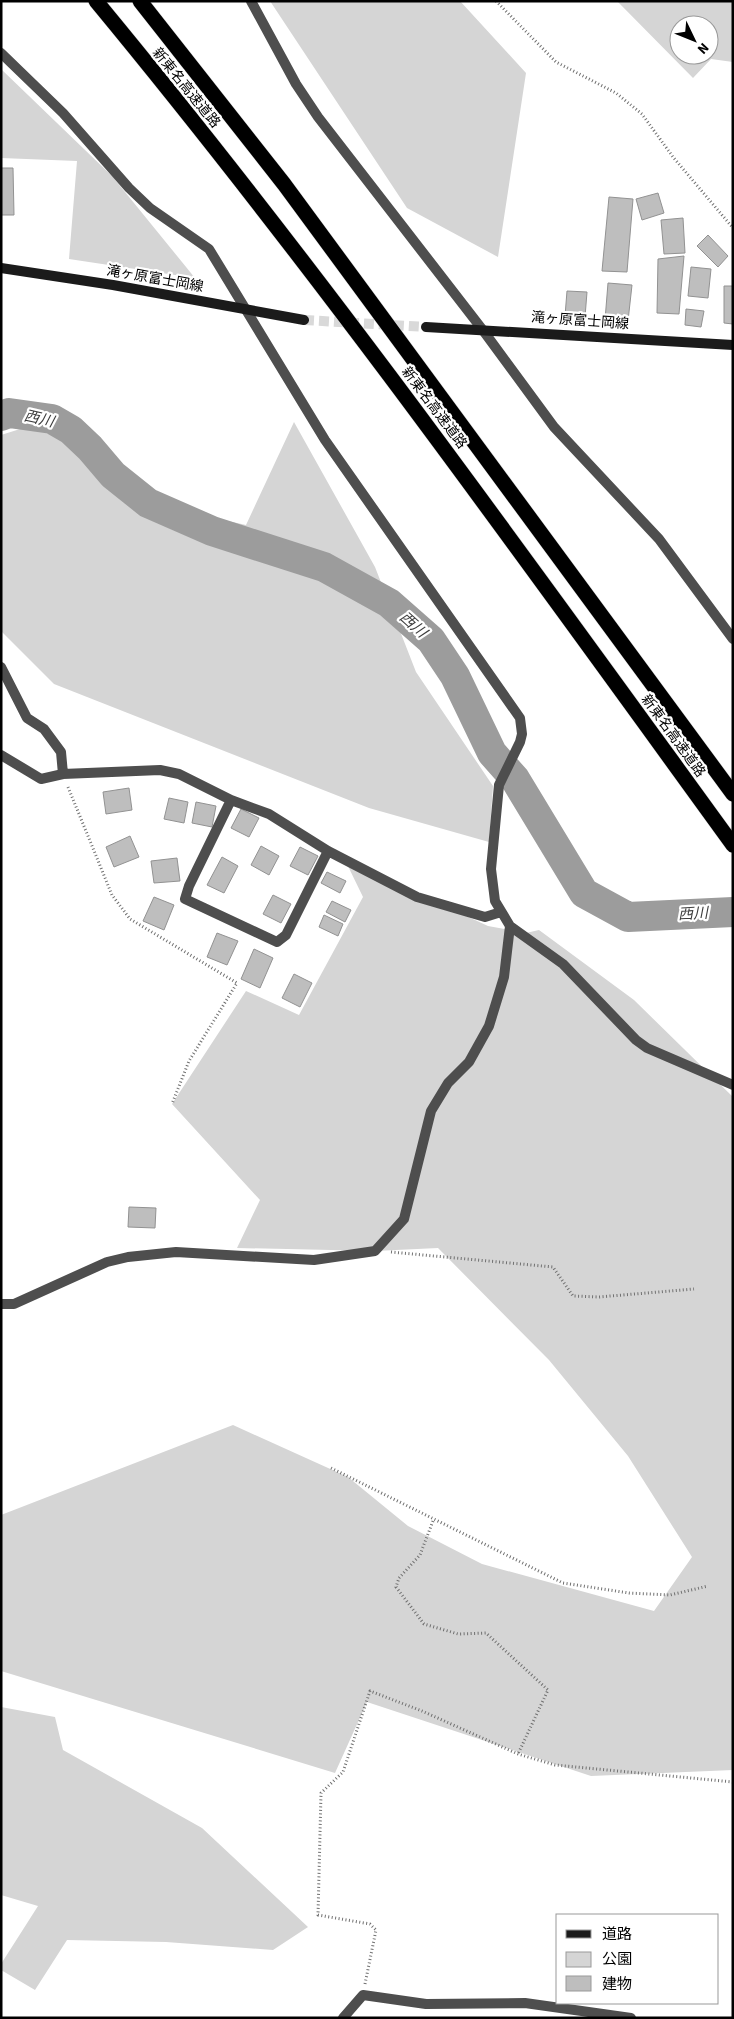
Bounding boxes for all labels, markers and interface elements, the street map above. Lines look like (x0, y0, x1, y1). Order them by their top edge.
north arrow (669, 15, 719, 65)
text: N (692, 38, 713, 58)
street label: 新東名高速道路 (147, 44, 225, 132)
street label: 滝ヶ原富士岡線 (105, 261, 205, 297)
street label: 滝ヶ原富士岡線 (530, 308, 630, 334)
street label: 新東名高速道路 (397, 363, 471, 453)
water label: 西川 (22, 405, 58, 433)
water label: 西川 (395, 607, 433, 644)
street label: 新東名高速道路 (636, 690, 710, 782)
water label: 西川 (677, 903, 711, 925)
legend (556, 1914, 719, 2004)
text: 道路 (602, 1924, 632, 1945)
text: 公園 (602, 1949, 632, 1970)
text: 建物 (602, 1974, 632, 1995)

